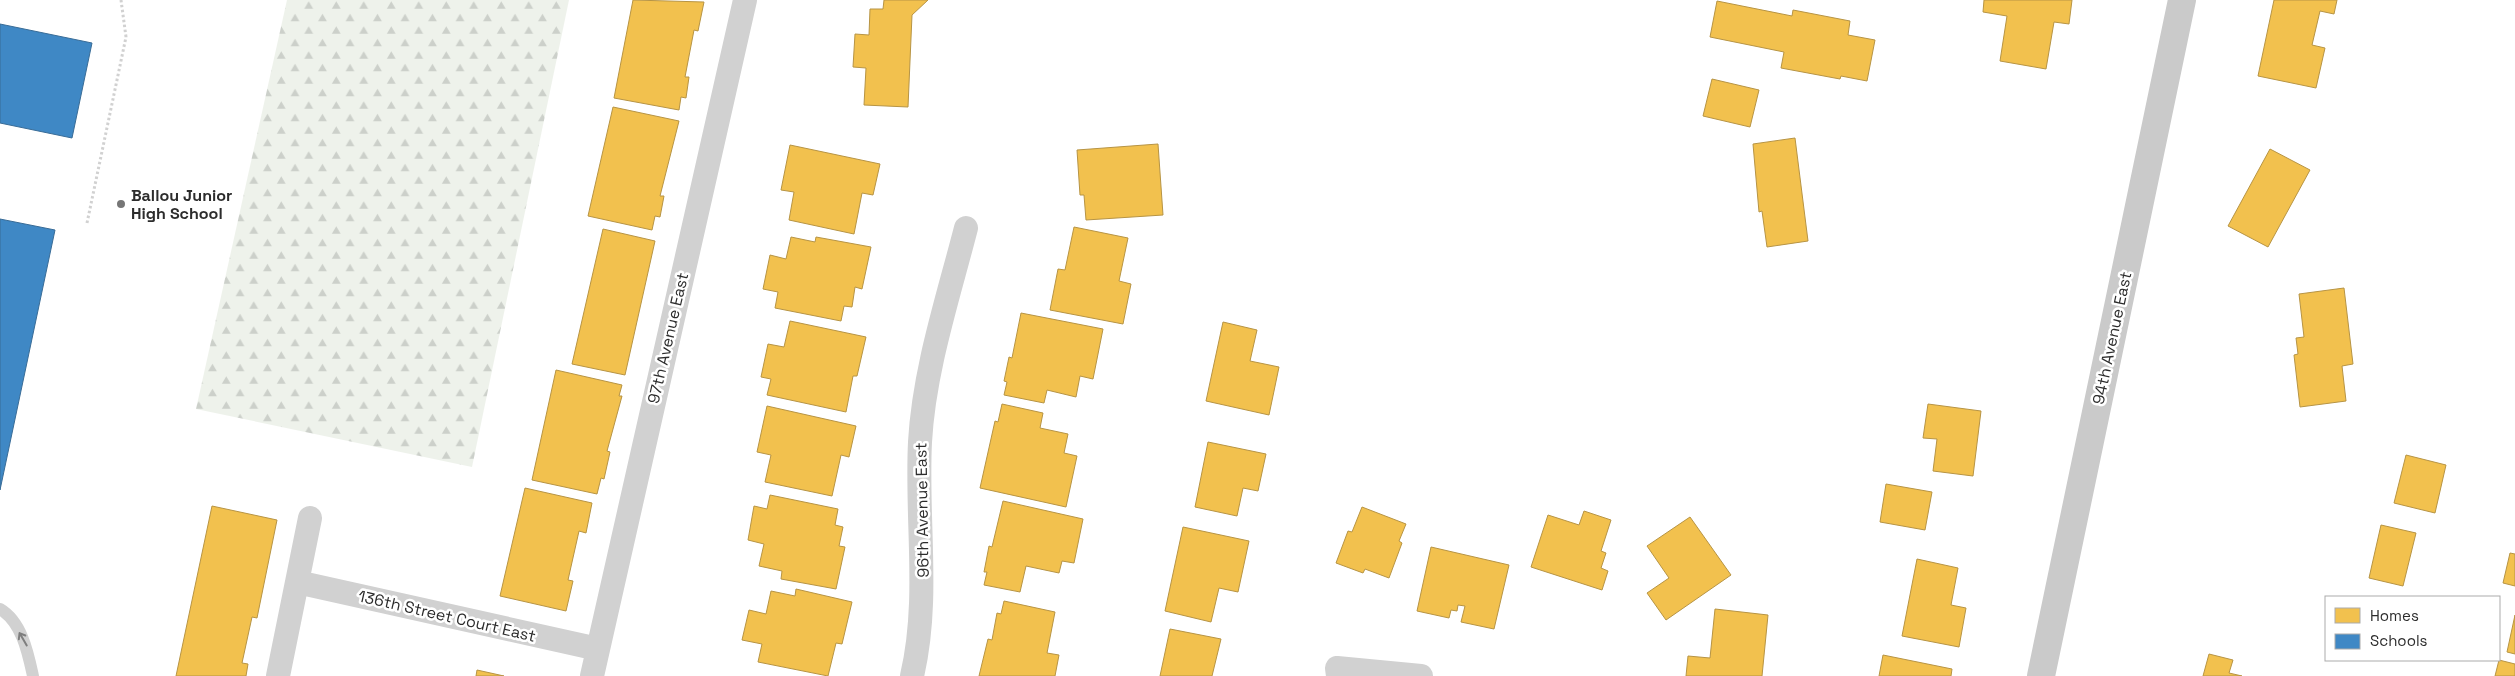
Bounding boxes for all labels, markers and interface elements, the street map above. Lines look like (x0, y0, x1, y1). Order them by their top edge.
place label: Ballou Junior High School (131, 185, 232, 224)
marker: Ballou Junior High School (115, 198, 127, 210)
street label: 97th Avenue East (643, 270, 693, 406)
street label: 94th Avenue East (2088, 270, 2136, 406)
street label: 96th Avenue East (910, 442, 934, 578)
street label: 136th Street Court East (356, 585, 538, 647)
legend (2325, 596, 2500, 661)
text: Homes (2370, 606, 2419, 625)
text: Schools (2370, 631, 2428, 650)
one-way arrow (17, 632, 27, 647)

